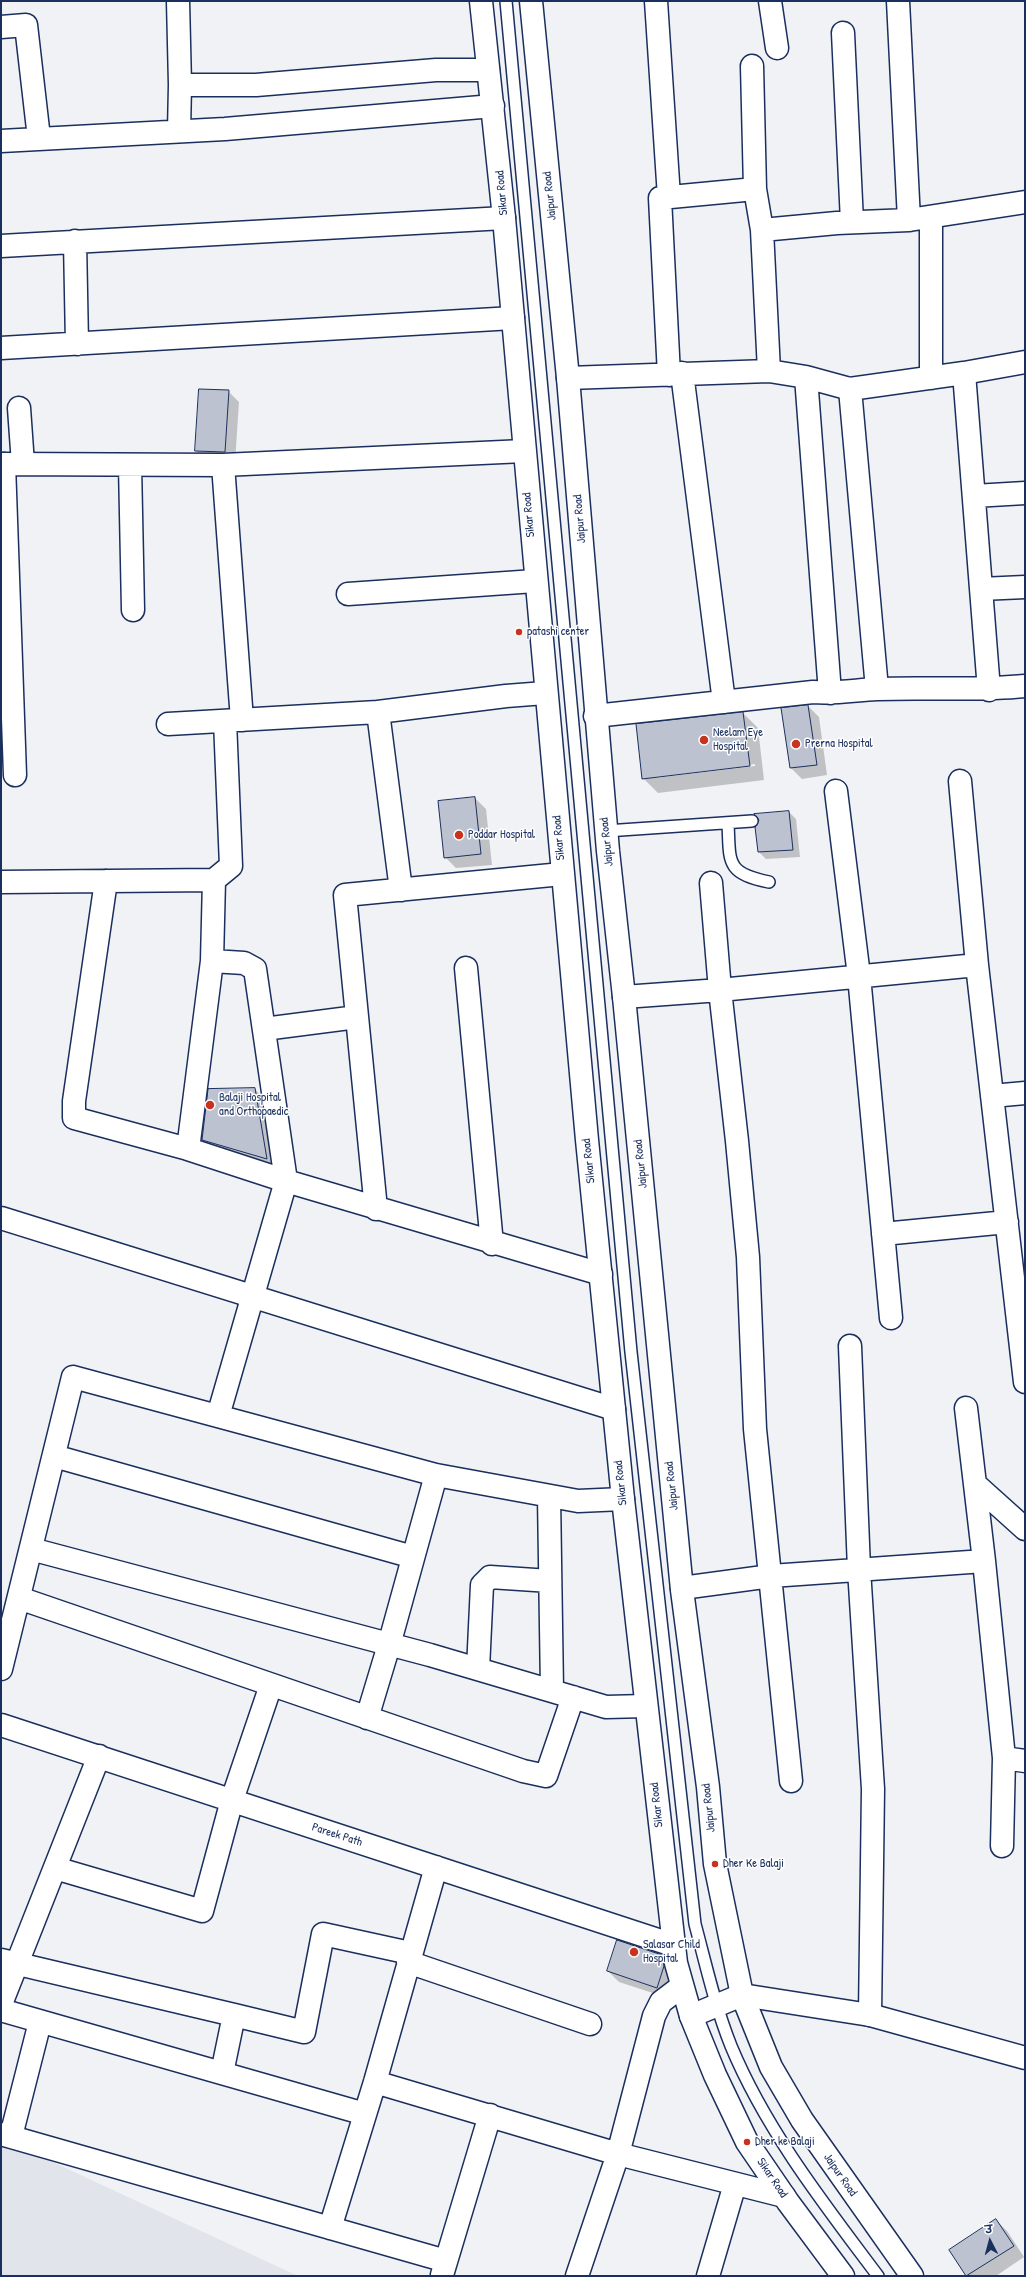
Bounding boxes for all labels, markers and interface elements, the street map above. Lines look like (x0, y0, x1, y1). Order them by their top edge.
street label: Sikar Road (493, 170, 511, 216)
street label: Jaipur Road (540, 171, 560, 221)
street label: Sikar Road (520, 492, 538, 538)
street label: Jaipur Road (571, 494, 589, 544)
place label: patashi center (527, 625, 589, 639)
marker: patashi center (514, 627, 524, 637)
place label: Neelam Eye Hospital (713, 726, 763, 754)
marker: Neelam Eye Hospital (698, 734, 710, 746)
place label: Prerna Hospital (805, 737, 873, 751)
marker: Prerna Hospital (790, 738, 802, 750)
street label: Sikar Road (550, 815, 568, 861)
street label: Jaipur Road (597, 817, 617, 867)
place label: Poddar Hospital (468, 828, 535, 842)
marker: Poddar Hospital (453, 829, 465, 841)
place label: Balaji Hospital and Orthopaedic (219, 1091, 289, 1119)
marker: Balaji Hospital and Orthopaedic (204, 1099, 216, 1111)
street label: Sikar Road (579, 1138, 599, 1184)
street label: Jaipur Road (631, 1139, 651, 1189)
street label: Sikar Road (611, 1460, 631, 1506)
street label: Jaipur Road (662, 1461, 682, 1511)
street label: Sikar Road (647, 1782, 667, 1828)
street label: Jaipur Road (699, 1783, 719, 1833)
street label: Pareek Path (310, 1820, 364, 1850)
place label: Dher Ke Balaji (723, 1857, 784, 1871)
marker: Dher Ke Balaji (710, 1859, 720, 1869)
place label: Salasar Child Hospital (643, 1938, 700, 1966)
marker: Salasar Child Hospital (628, 1946, 640, 1958)
place label: Dher ke Balaji (755, 2135, 815, 2149)
marker: Dher ke Balaji (742, 2137, 752, 2147)
street label: Jaipur Road (820, 2151, 860, 2199)
street label: Sikar Road (753, 2155, 791, 2201)
north arrow (970, 2221, 1010, 2261)
text: उ (984, 2222, 993, 2236)

